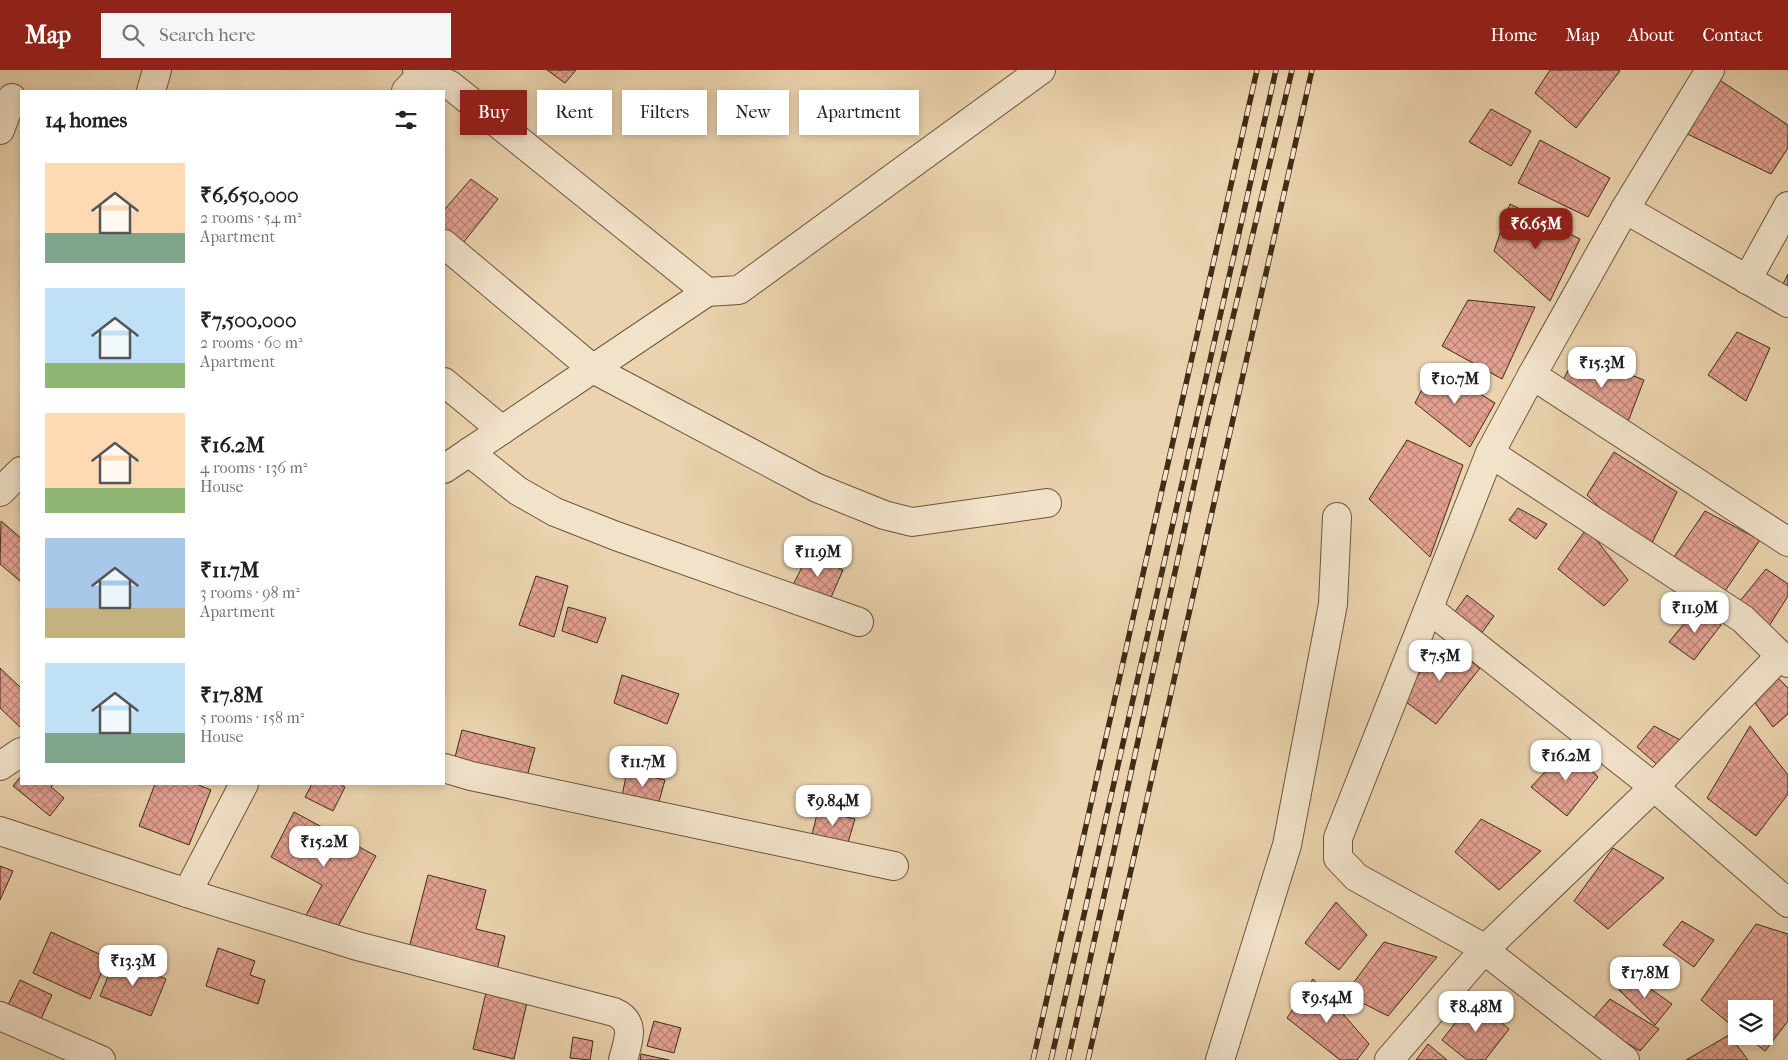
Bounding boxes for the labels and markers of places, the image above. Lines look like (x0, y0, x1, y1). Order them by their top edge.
pin: ₹6.65M (1495, 208, 1577, 250)
pin: ₹15.3M (1561, 346, 1643, 389)
pin: ₹10.7M (1414, 362, 1496, 405)
pin: ₹11.9M (777, 536, 859, 578)
pin: ₹11.9M (1654, 592, 1736, 634)
pin: ₹7.5M (1405, 640, 1475, 682)
pin: ₹16.2M (1525, 740, 1607, 782)
pin: ₹11.7M (602, 746, 684, 788)
pin: ₹9.84M (792, 784, 874, 827)
pin: ₹15.2M (283, 826, 365, 868)
pin: ₹13.3M (92, 944, 174, 987)
pin: ₹17.8M (1604, 956, 1686, 999)
pin: ₹9.54M (1286, 982, 1368, 1024)
pin: ₹8.48M (1435, 990, 1517, 1033)

